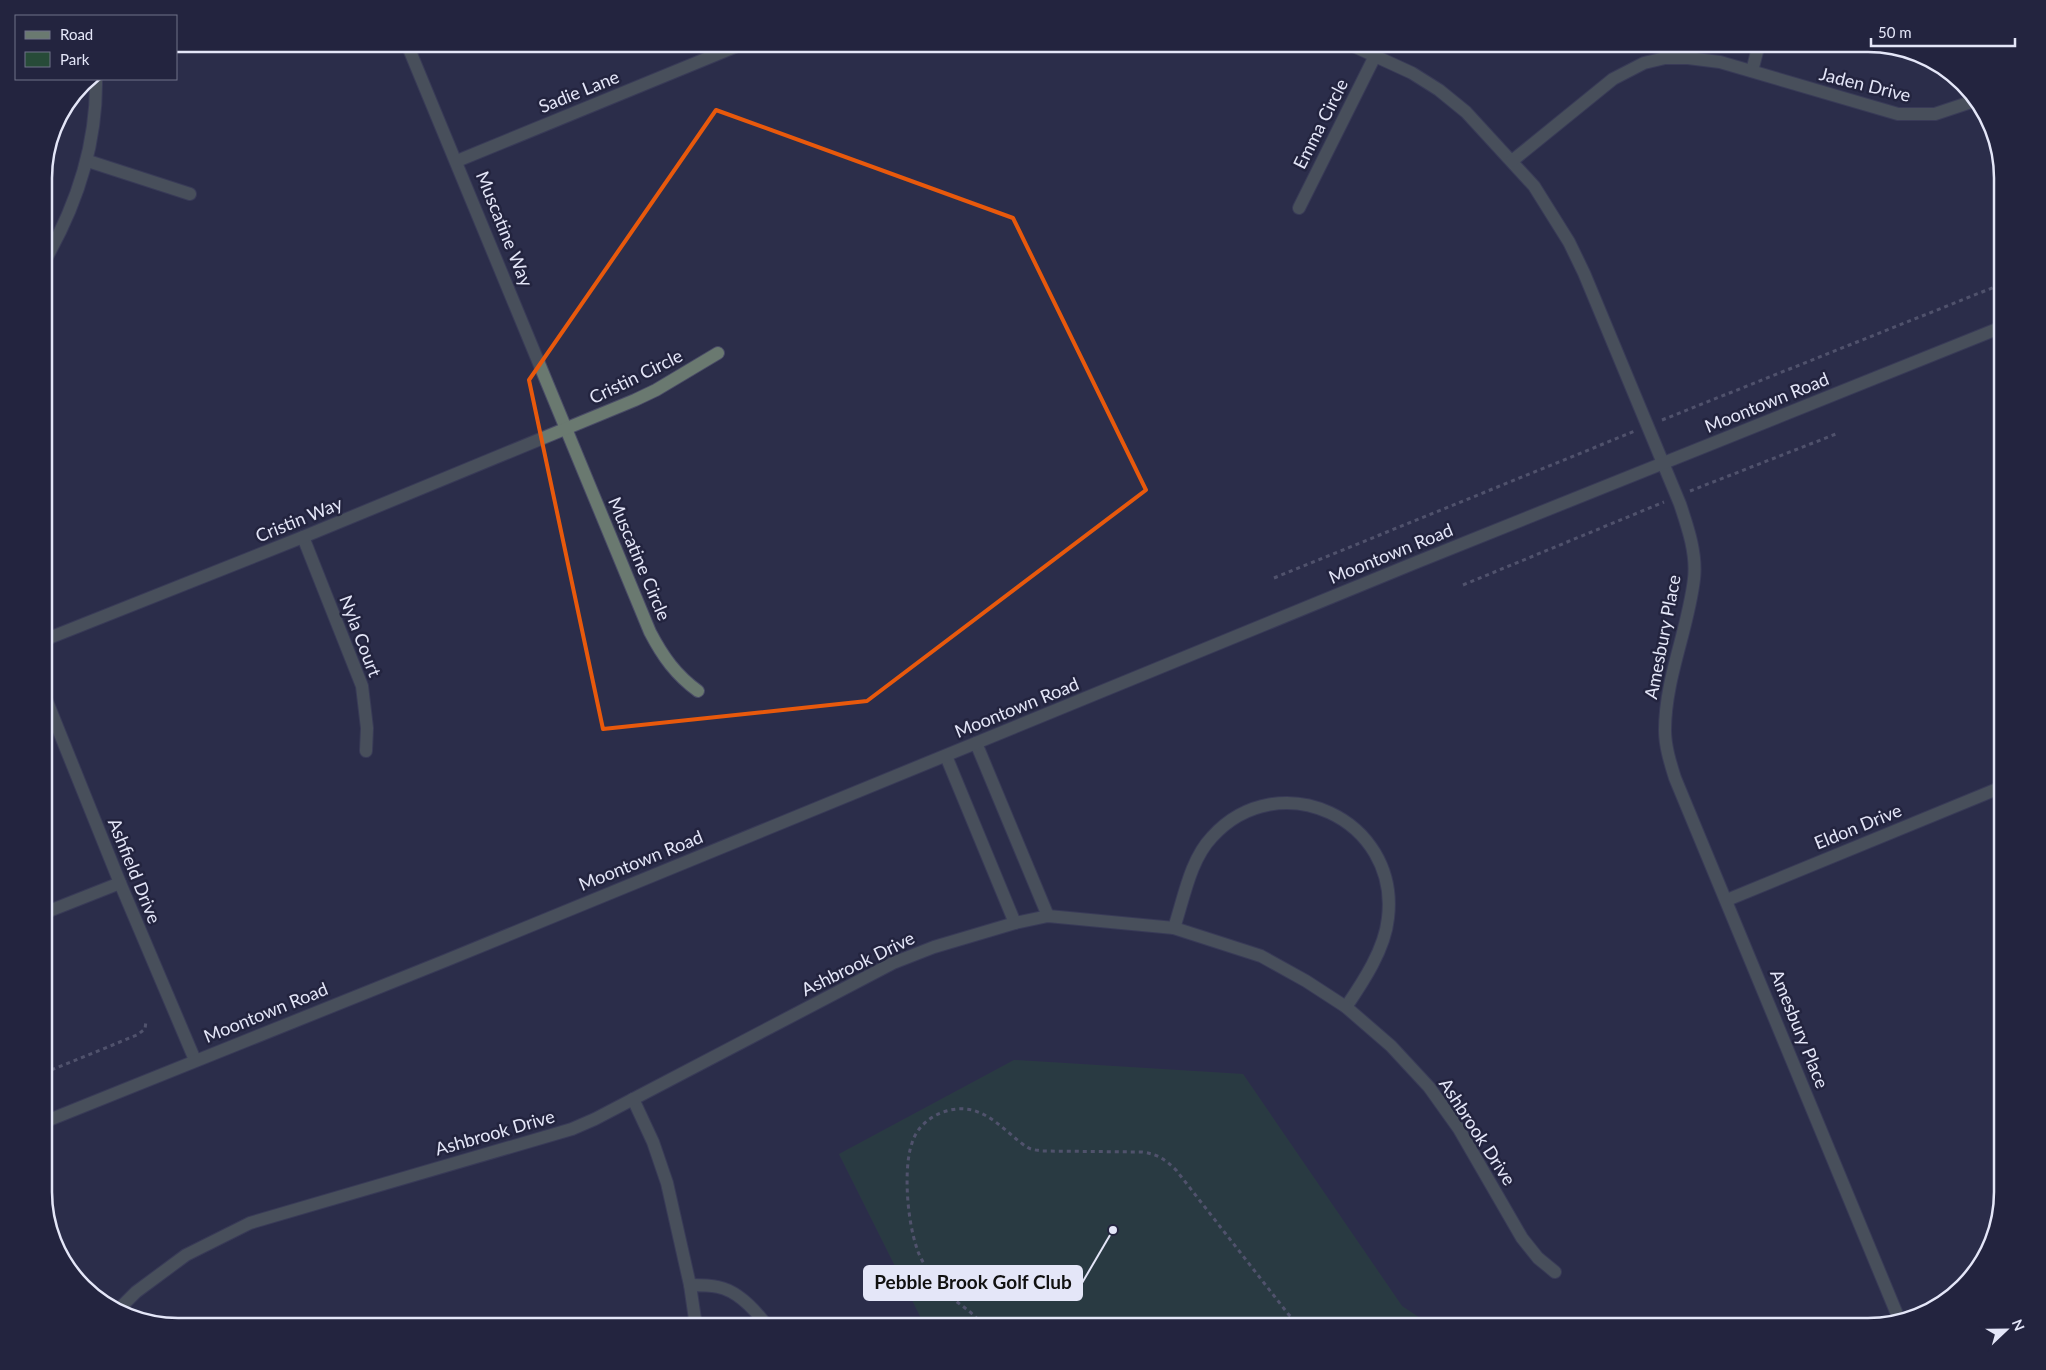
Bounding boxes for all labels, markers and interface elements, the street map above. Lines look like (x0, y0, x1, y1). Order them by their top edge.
legend (15, 15, 178, 80)
scale bar (1871, 15, 2015, 47)
text: 50 m (1878, 23, 1912, 41)
text: Road (60, 25, 93, 43)
text: Park (60, 50, 90, 68)
street label: Jaden Drive (1817, 62, 1913, 106)
street label: Sadie Lane (535, 65, 622, 117)
street label: Emma Circle (1288, 75, 1352, 172)
street label: Muscatine Way (472, 168, 538, 290)
street label: Cristin Circle (585, 344, 686, 408)
street label: Moontown Road (1701, 367, 1832, 437)
street label: Cristin Way (252, 491, 346, 546)
street label: Muscatine Circle (604, 494, 676, 624)
street label: Moontown Road (1325, 518, 1456, 588)
street label: Amesbury Place (1639, 573, 1685, 701)
street label: Nyla Court (335, 592, 387, 680)
street label: Moontown Road (951, 672, 1082, 742)
street label: Eldon Drive (1811, 799, 1905, 854)
street label: Ashfield Drive (104, 815, 166, 926)
street label: Moontown Road (575, 825, 706, 895)
street label: Ashbrook Drive (797, 926, 918, 1000)
street label: Amesbury Place (1766, 966, 1834, 1091)
street label: Moontown Road (200, 977, 331, 1047)
street label: Ashbrook Drive (1435, 1074, 1521, 1189)
street label: Ashbrook Drive (432, 1104, 557, 1160)
callout: Pebble Brook Golf Club (864, 1266, 1082, 1300)
text: Pebble Brook Golf Club (874, 1270, 1072, 1293)
north arrow (1981, 1305, 2031, 1355)
text: N (2009, 1317, 2028, 1333)

